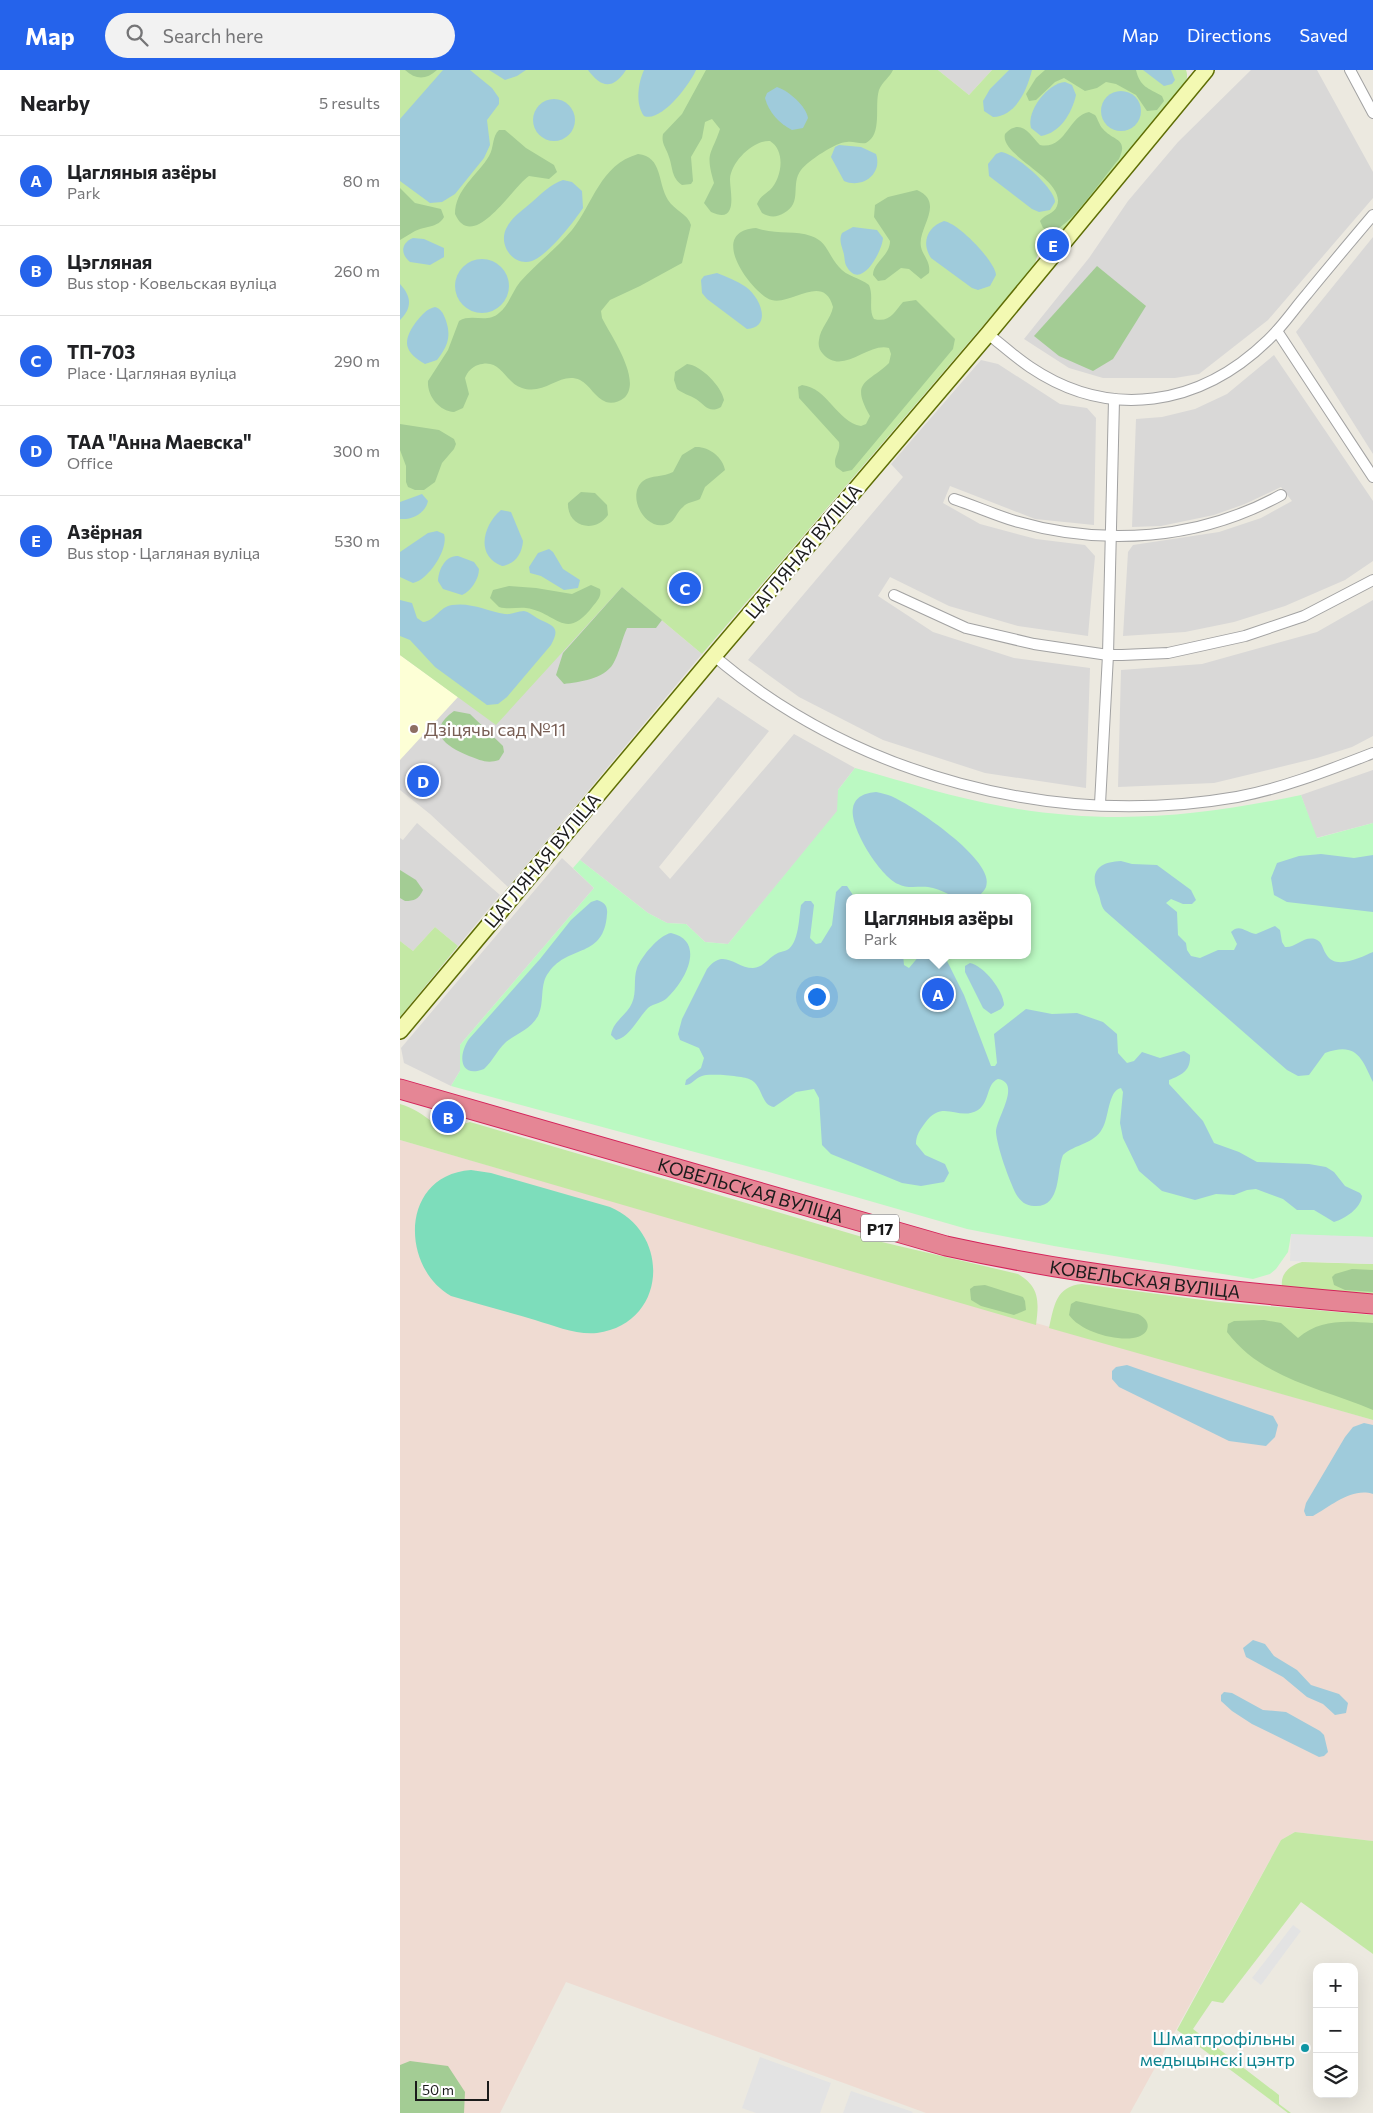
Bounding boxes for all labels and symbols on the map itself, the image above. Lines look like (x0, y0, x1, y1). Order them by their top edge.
pin: E (1037, 226, 1069, 264)
street label: ЦАГЛЯНАЯ ВУЛІЦА (740, 479, 866, 623)
pin: C (669, 569, 701, 607)
place label: Дзіцячы сад №11 (424, 718, 566, 740)
marker: Дзіцячы сад №11 (408, 723, 420, 735)
pin: D (407, 762, 439, 800)
street label: ЦАГЛЯНАЯ ВУЛІЦА (479, 788, 605, 932)
pin: A (922, 975, 954, 1013)
your location (804, 984, 830, 1010)
pin: B (432, 1098, 464, 1136)
street label: КОВЕЛЬСКАЯ ВУЛІЦА (655, 1153, 846, 1227)
road number: Р17 (861, 1214, 899, 1242)
street label: КОВЕЛЬСКАЯ ВУЛІЦА (1048, 1255, 1242, 1303)
place label: Шматпрофільны медыцынскі цэнтр (1140, 2027, 1295, 2070)
marker: Шматпрофільны медыцынскі цэнтр (1299, 2042, 1311, 2054)
scale bar (415, 2078, 489, 2101)

